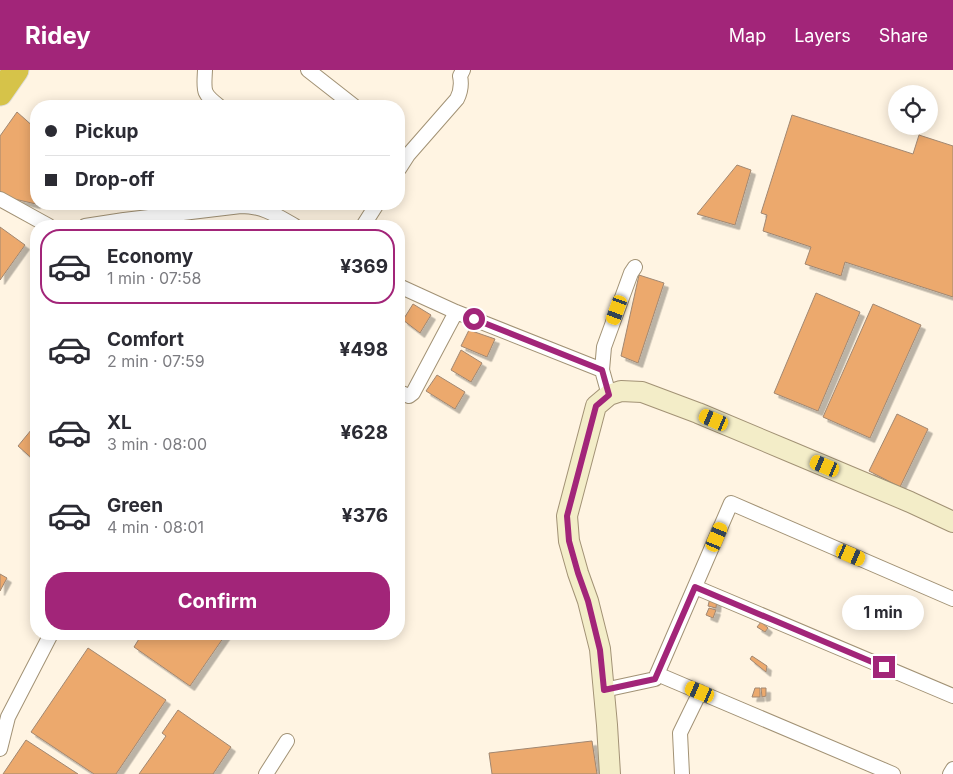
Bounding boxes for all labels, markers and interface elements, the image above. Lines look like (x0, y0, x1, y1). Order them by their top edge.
text: Ridey (25, 21, 91, 50)
text: Map (729, 25, 766, 46)
text: Layers (794, 25, 851, 46)
text: Share (879, 25, 928, 46)
map controls (888, 85, 938, 135)
button: locate (888, 85, 938, 135)
text: Pickup (75, 120, 138, 143)
text: Drop-off (75, 168, 155, 191)
icon: car (47, 244, 92, 289)
text: Economy (107, 245, 193, 268)
text: ¥369 (340, 255, 388, 278)
text: 1 min · 07:58 (107, 268, 202, 288)
car (604, 293, 629, 327)
route start (463, 308, 485, 330)
icon: car (47, 327, 92, 372)
text: Comfort (107, 328, 184, 351)
text: ¥498 (340, 338, 388, 361)
text: 2 min · 07:59 (107, 351, 205, 371)
car (697, 407, 730, 433)
icon: car (47, 410, 92, 455)
text: XL (107, 411, 132, 434)
text: ¥628 (340, 421, 388, 444)
text: 3 min · 08:00 (107, 434, 207, 454)
car (808, 453, 841, 479)
icon: car (47, 493, 92, 538)
text: Green (107, 494, 163, 517)
text: ¥376 (342, 504, 388, 527)
text: 4 min · 08:01 (107, 517, 204, 537)
car (704, 520, 729, 554)
car (834, 542, 867, 568)
button: Confirm (45, 572, 390, 630)
callout: 1 min (843, 594, 925, 630)
text: 1 min (863, 602, 903, 622)
route end (873, 656, 895, 678)
car (683, 679, 716, 705)

